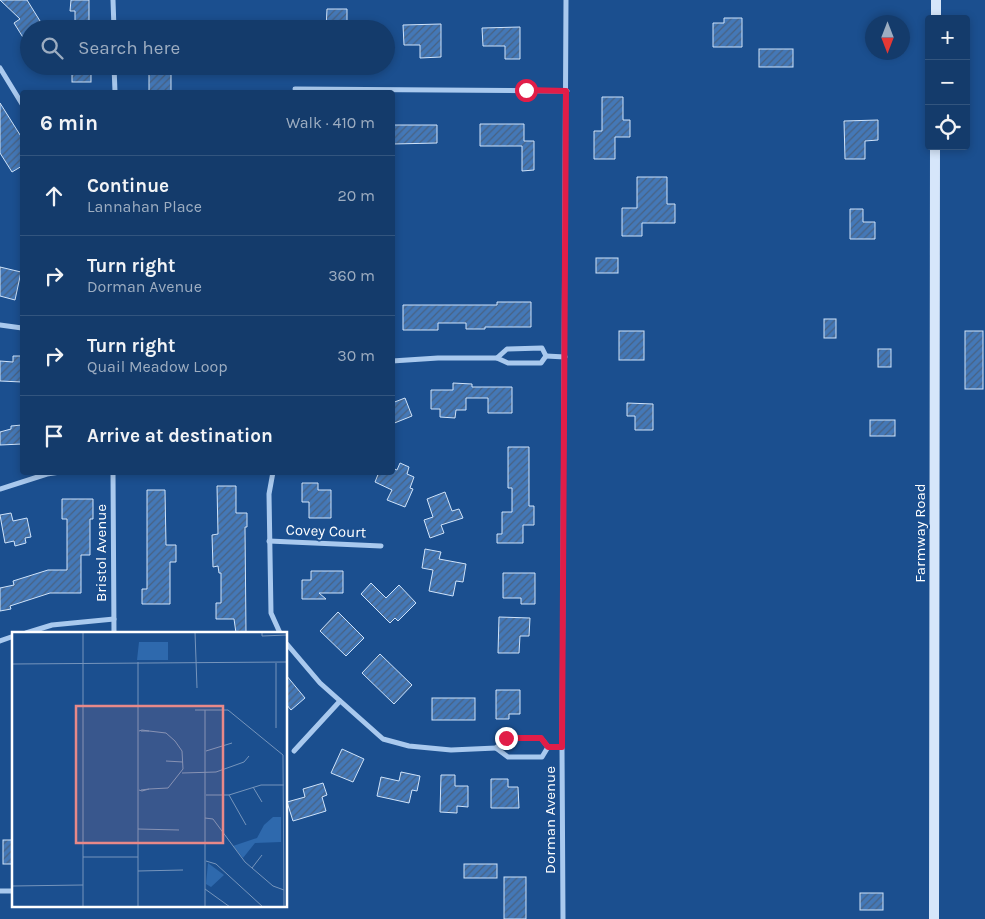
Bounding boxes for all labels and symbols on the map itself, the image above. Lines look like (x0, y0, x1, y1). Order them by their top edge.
north arrow (865, 15, 910, 60)
route start (515, 79, 538, 102)
street label: Farmway Road (911, 483, 929, 583)
street label: Bristol Avenue (92, 504, 110, 602)
street label: Covey Court (285, 521, 367, 541)
inset map (12, 632, 288, 906)
route end (495, 727, 518, 750)
street label: Dorman Avenue (541, 766, 559, 874)

